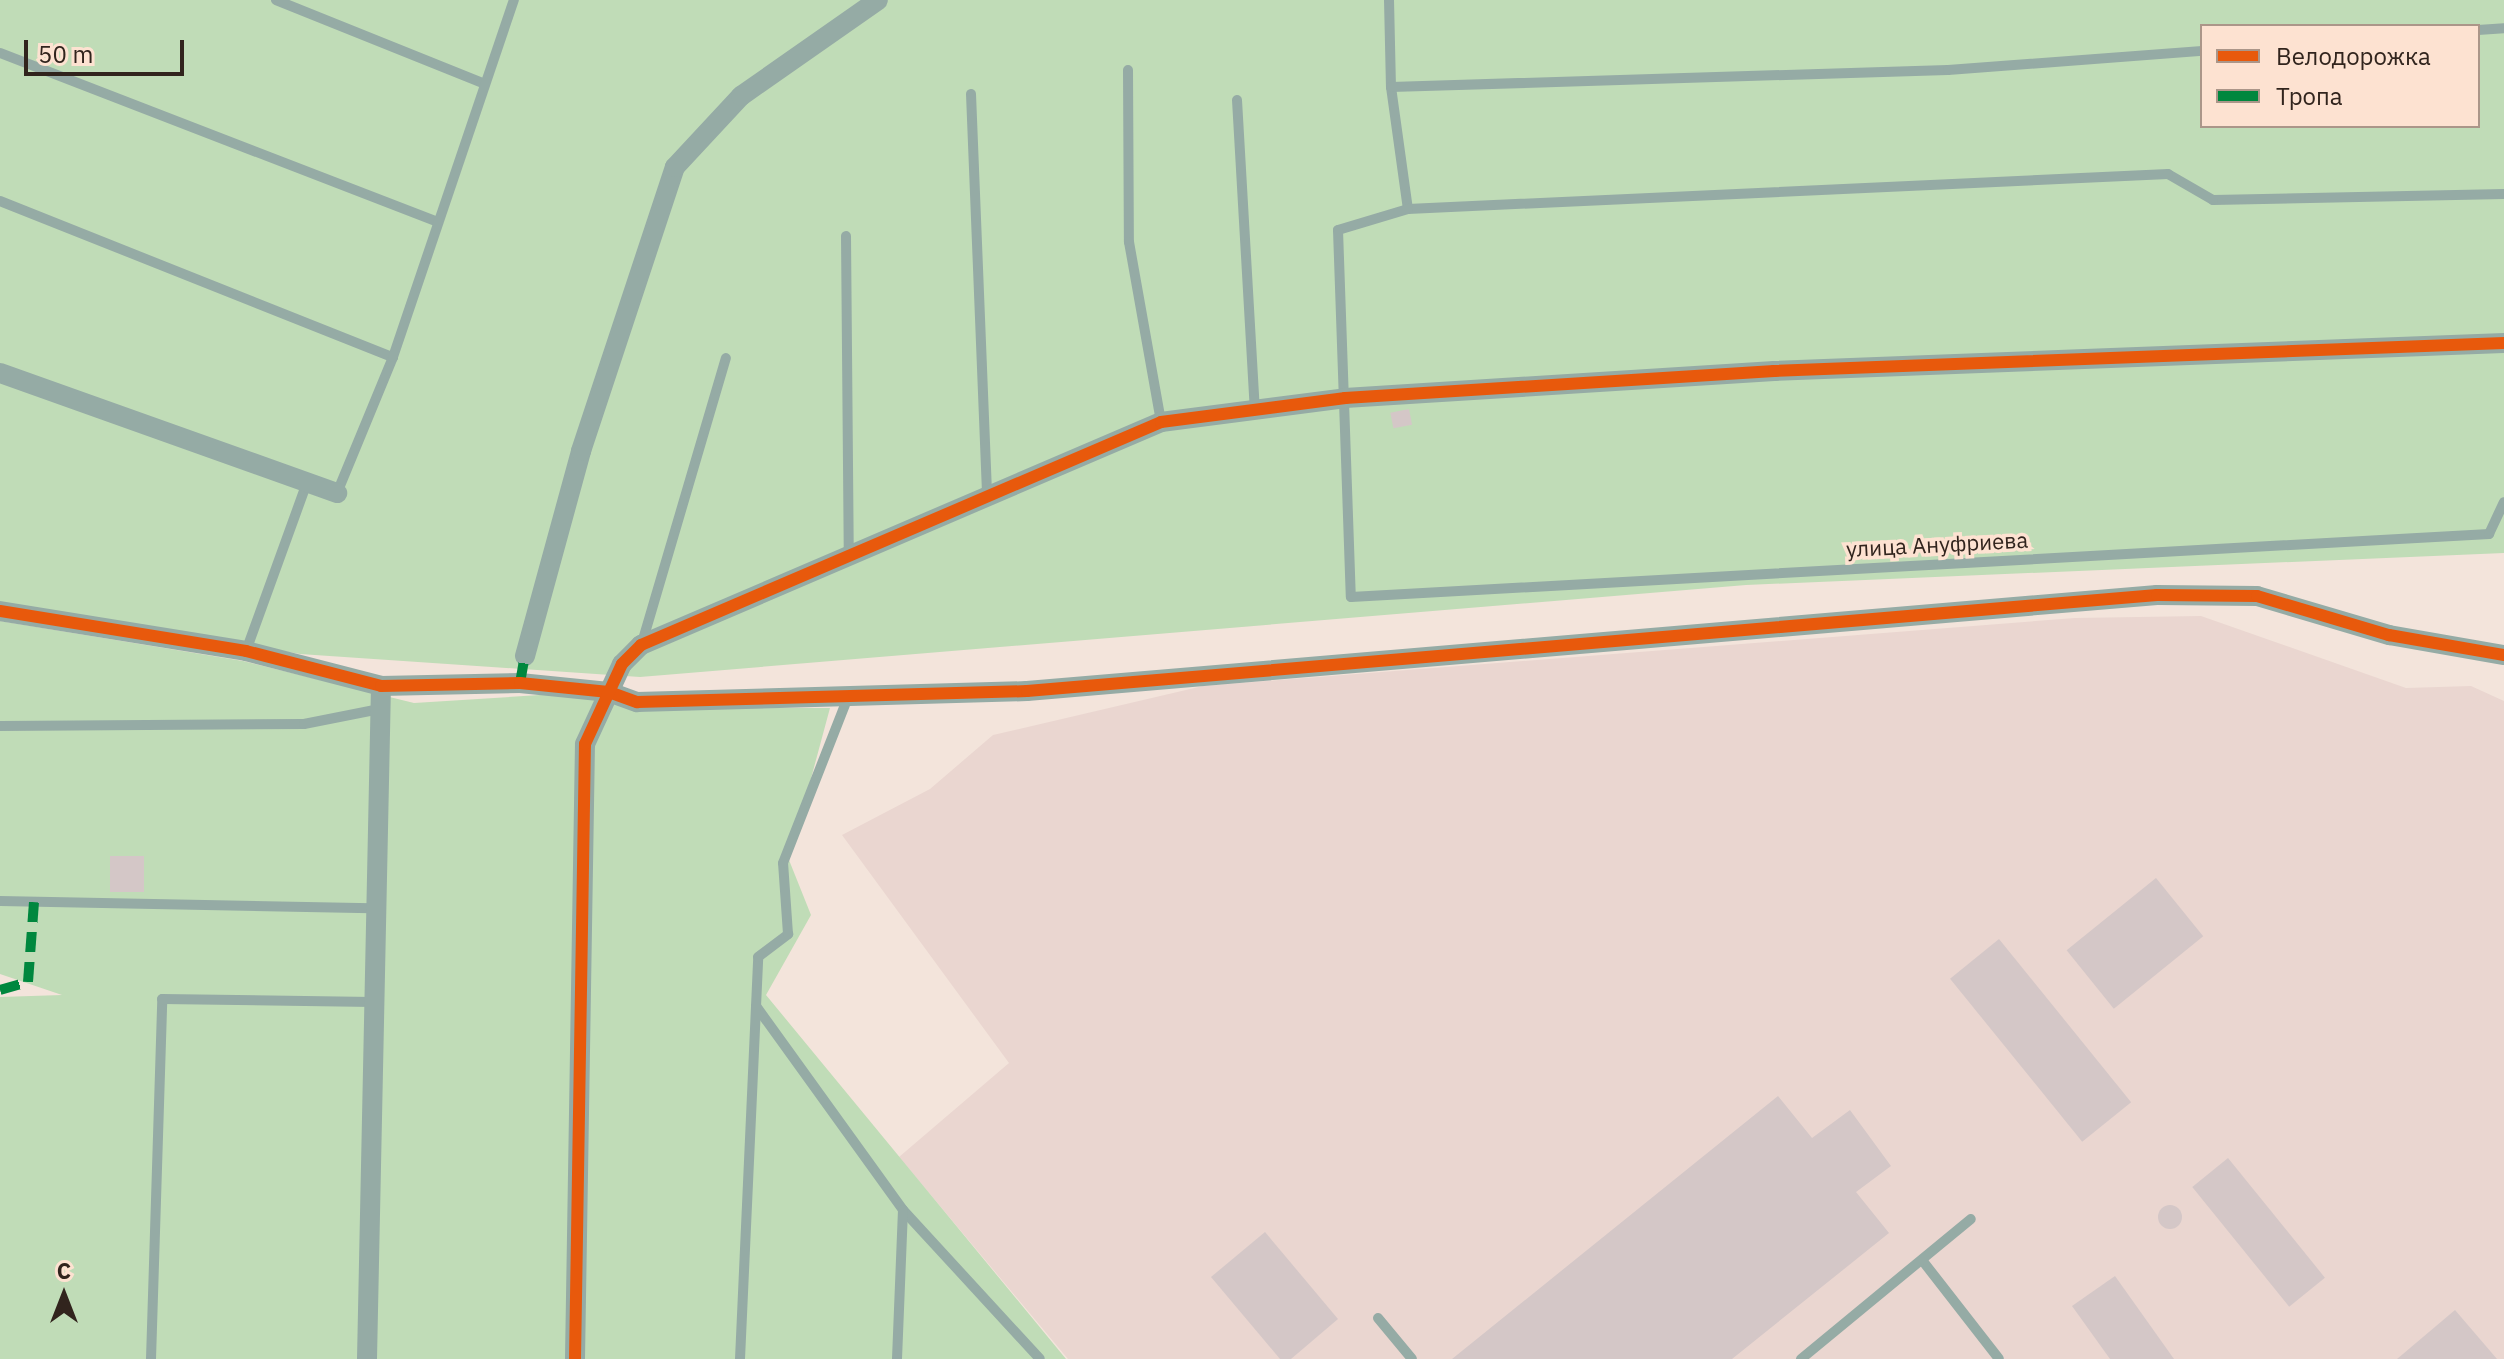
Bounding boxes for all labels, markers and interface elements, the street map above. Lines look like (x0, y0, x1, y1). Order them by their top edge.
scale bar (28, 24, 188, 74)
legend (2200, 24, 2480, 128)
text: 50 m (38, 38, 93, 70)
text: Велодорожка (2276, 40, 2431, 72)
text: Тропа (2276, 80, 2343, 112)
street label: улица Ануфриева (1845, 526, 2029, 562)
north arrow (24, 1255, 104, 1335)
text: С (57, 1256, 71, 1285)

